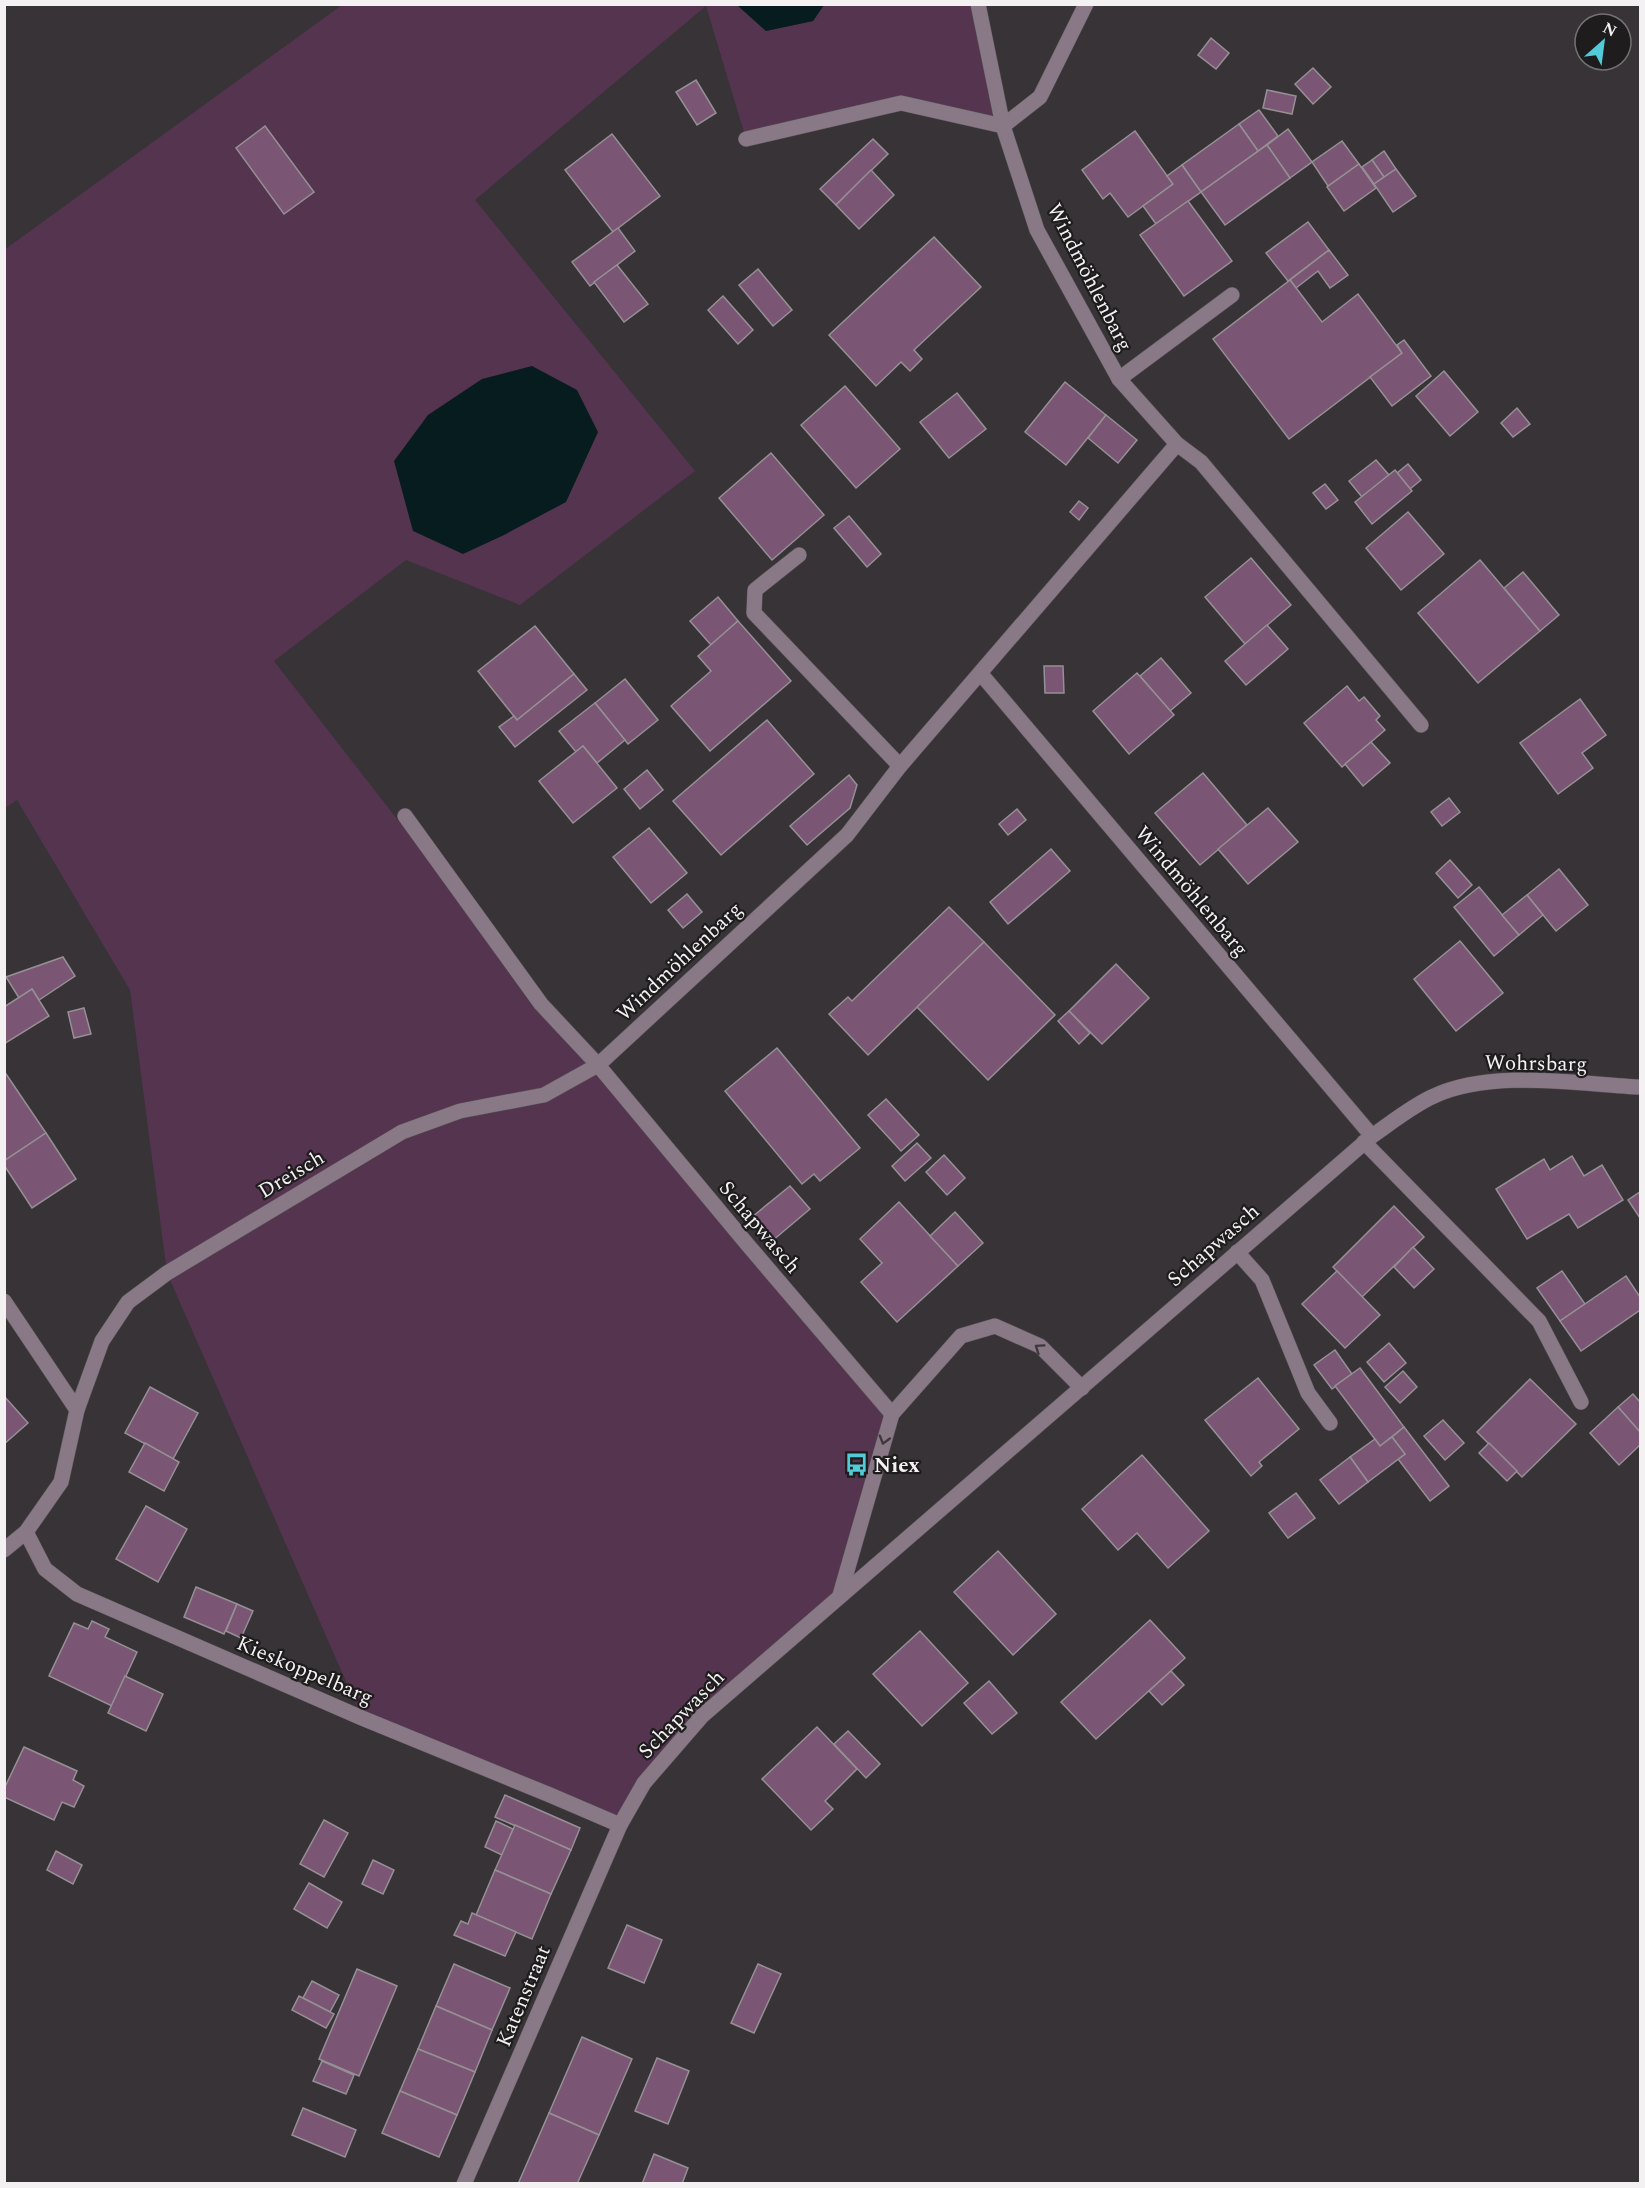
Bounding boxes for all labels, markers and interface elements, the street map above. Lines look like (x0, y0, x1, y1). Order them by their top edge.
north arrow (1573, 12, 1633, 72)
text: N (1598, 16, 1621, 43)
street label: Windmöhlenbarg (1038, 198, 1140, 357)
street label: Windmöhlenbarg (1127, 819, 1256, 964)
street label: Windmöhlenbarg (609, 895, 750, 1029)
street label: Wohrsbarg (1484, 1047, 1588, 1081)
street label: Dreisch (252, 1142, 331, 1207)
street label: Schapwasch (711, 1174, 808, 1281)
street label: Schapwasch (1160, 1196, 1267, 1295)
one-way arrow (1035, 1344, 1046, 1355)
one-way arrow (879, 1434, 892, 1444)
place label: Niex (874, 1450, 920, 1482)
bus stop icon: Niex (843, 1452, 869, 1478)
street label: Kieskoppelbarg (231, 1628, 378, 1714)
street label: Schapwasch (631, 1663, 733, 1767)
street label: Katenstraat (488, 1941, 560, 2052)

